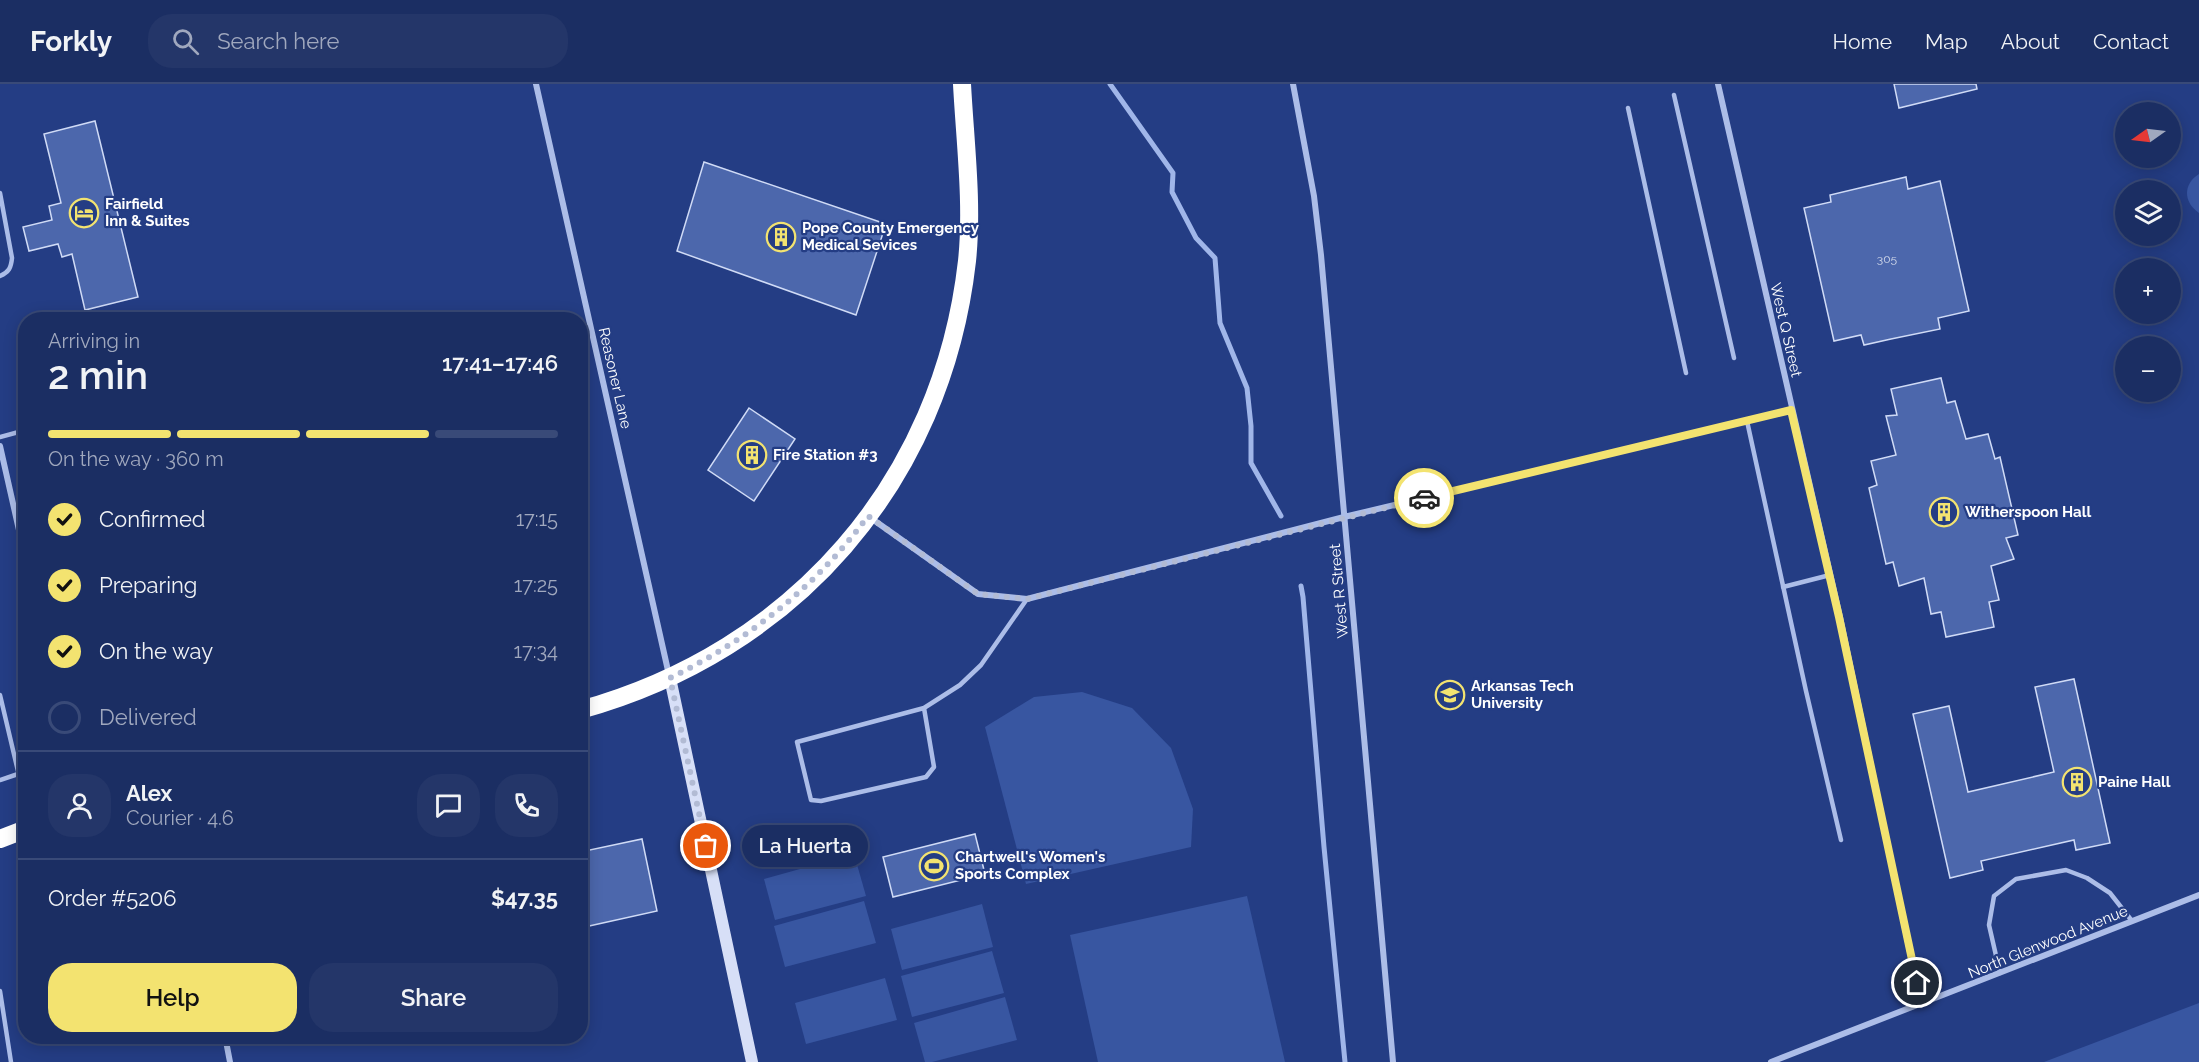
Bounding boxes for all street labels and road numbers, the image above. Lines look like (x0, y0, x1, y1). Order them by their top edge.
street label: West Q Street (1766, 281, 1806, 379)
street label: Reasoner Lane (595, 326, 635, 431)
street label: West R Street (1326, 543, 1352, 639)
street label: North Glenwood Avenue (1966, 902, 2131, 982)

